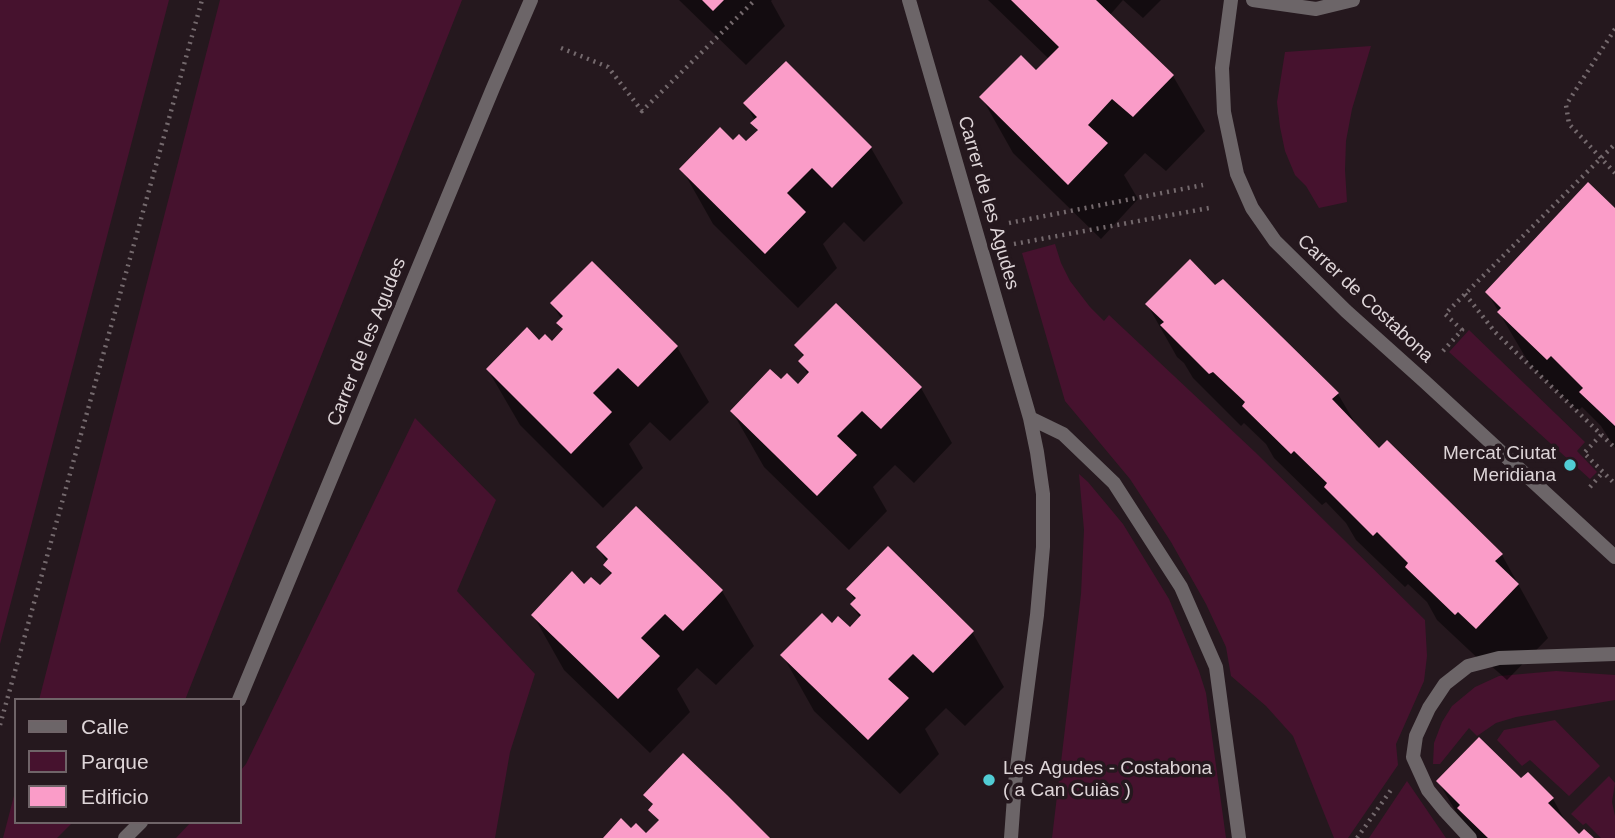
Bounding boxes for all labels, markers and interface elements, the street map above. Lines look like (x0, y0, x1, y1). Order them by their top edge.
street label: Carrer de les Agudes (952, 114, 1024, 292)
street label: Carrer de Costabona (1292, 230, 1438, 368)
street label: Carrer de les Agudes (323, 254, 411, 430)
place label: Mercat Ciutat Meridiana (1443, 443, 1556, 487)
marker: Mercat Ciutat Meridiana (1562, 457, 1578, 473)
legend (14, 698, 242, 824)
text: Calle (81, 715, 129, 738)
text: Parque (81, 750, 149, 773)
place label: Les Agudes - Costabona ( a Can Cuiàs ) (1003, 758, 1212, 802)
marker: Les Agudes - Costabona ( a Can Cuiàs ) (981, 772, 997, 788)
text: Edificio (81, 785, 149, 808)

